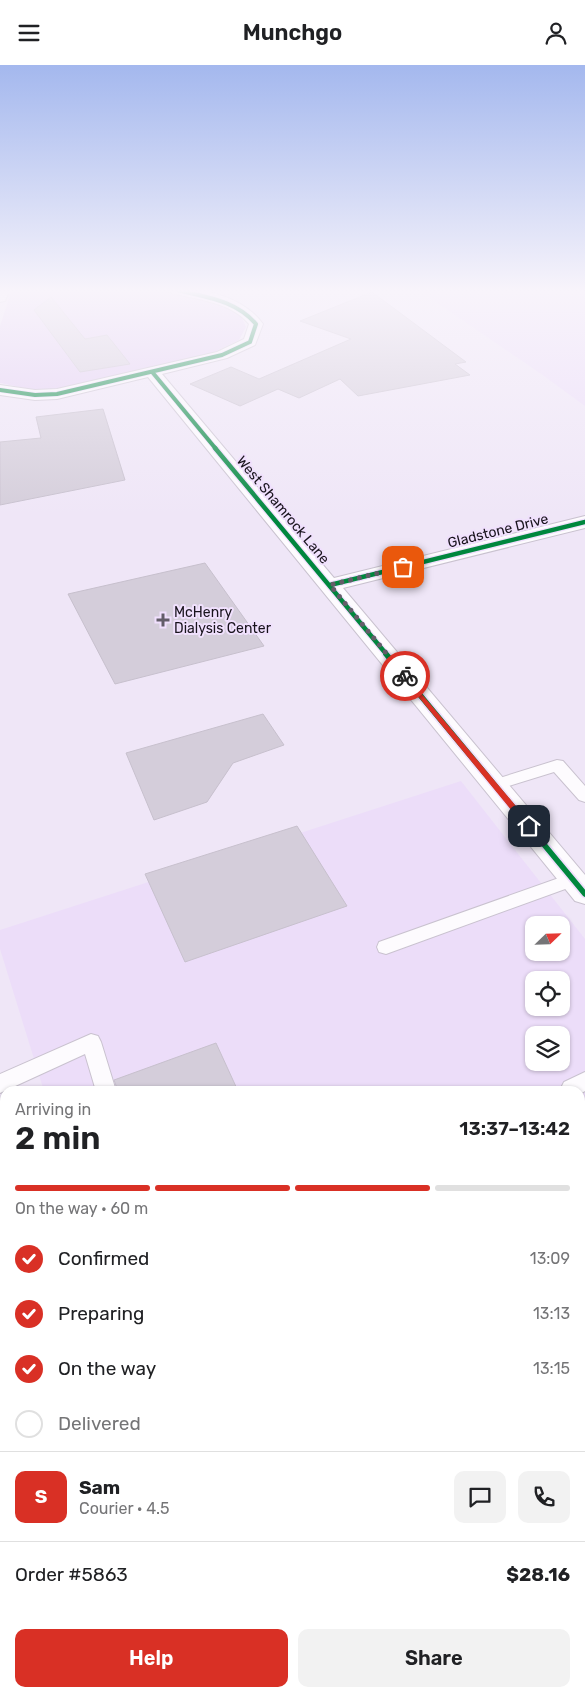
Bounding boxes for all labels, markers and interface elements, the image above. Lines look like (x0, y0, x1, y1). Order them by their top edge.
icon: menu (15, 19, 43, 47)
text: Munchgo (243, 19, 342, 46)
icon: person (542, 19, 570, 47)
street label: West Shamrock Lane (233, 453, 333, 568)
street label: Gladstone Drive (446, 510, 550, 552)
pin (382, 546, 424, 588)
icon: bag (389, 553, 417, 581)
place label: McHenry Dialysis Center (174, 604, 272, 637)
marker: McHenry Dialysis Center (156, 613, 170, 627)
courier (380, 651, 430, 701)
icon: bike (391, 662, 419, 690)
pin (508, 805, 550, 847)
icon: home (515, 812, 543, 840)
north arrow (525, 916, 570, 961)
map controls (525, 916, 570, 1071)
button: locate (525, 971, 570, 1016)
button: layers (525, 1026, 570, 1071)
text: Arriving in (15, 1100, 91, 1119)
text: 13:37–13:42 (459, 1117, 570, 1140)
text: 2 min (15, 1119, 100, 1157)
text: On the way · 60 m (15, 1199, 148, 1218)
icon: check (15, 1245, 43, 1273)
text: Confirmed (58, 1247, 149, 1270)
text: 13:09 (530, 1249, 570, 1268)
icon: check (15, 1300, 43, 1328)
text: Preparing (58, 1302, 144, 1325)
text: 13:13 (533, 1304, 570, 1323)
icon: check (15, 1355, 43, 1383)
text: On the way (58, 1357, 156, 1380)
text: 13:15 (533, 1359, 570, 1378)
text: Delivered (58, 1412, 141, 1435)
button: chat (454, 1471, 506, 1523)
button: phone (518, 1471, 570, 1523)
text: Sam (79, 1476, 120, 1499)
text: S (35, 1485, 47, 1508)
text: Courier · 4.5 (79, 1499, 169, 1518)
text: Order #5863 (15, 1563, 128, 1586)
text: $28.16 (506, 1563, 570, 1586)
button: Help (15, 1629, 288, 1687)
button: Share (298, 1629, 570, 1687)

